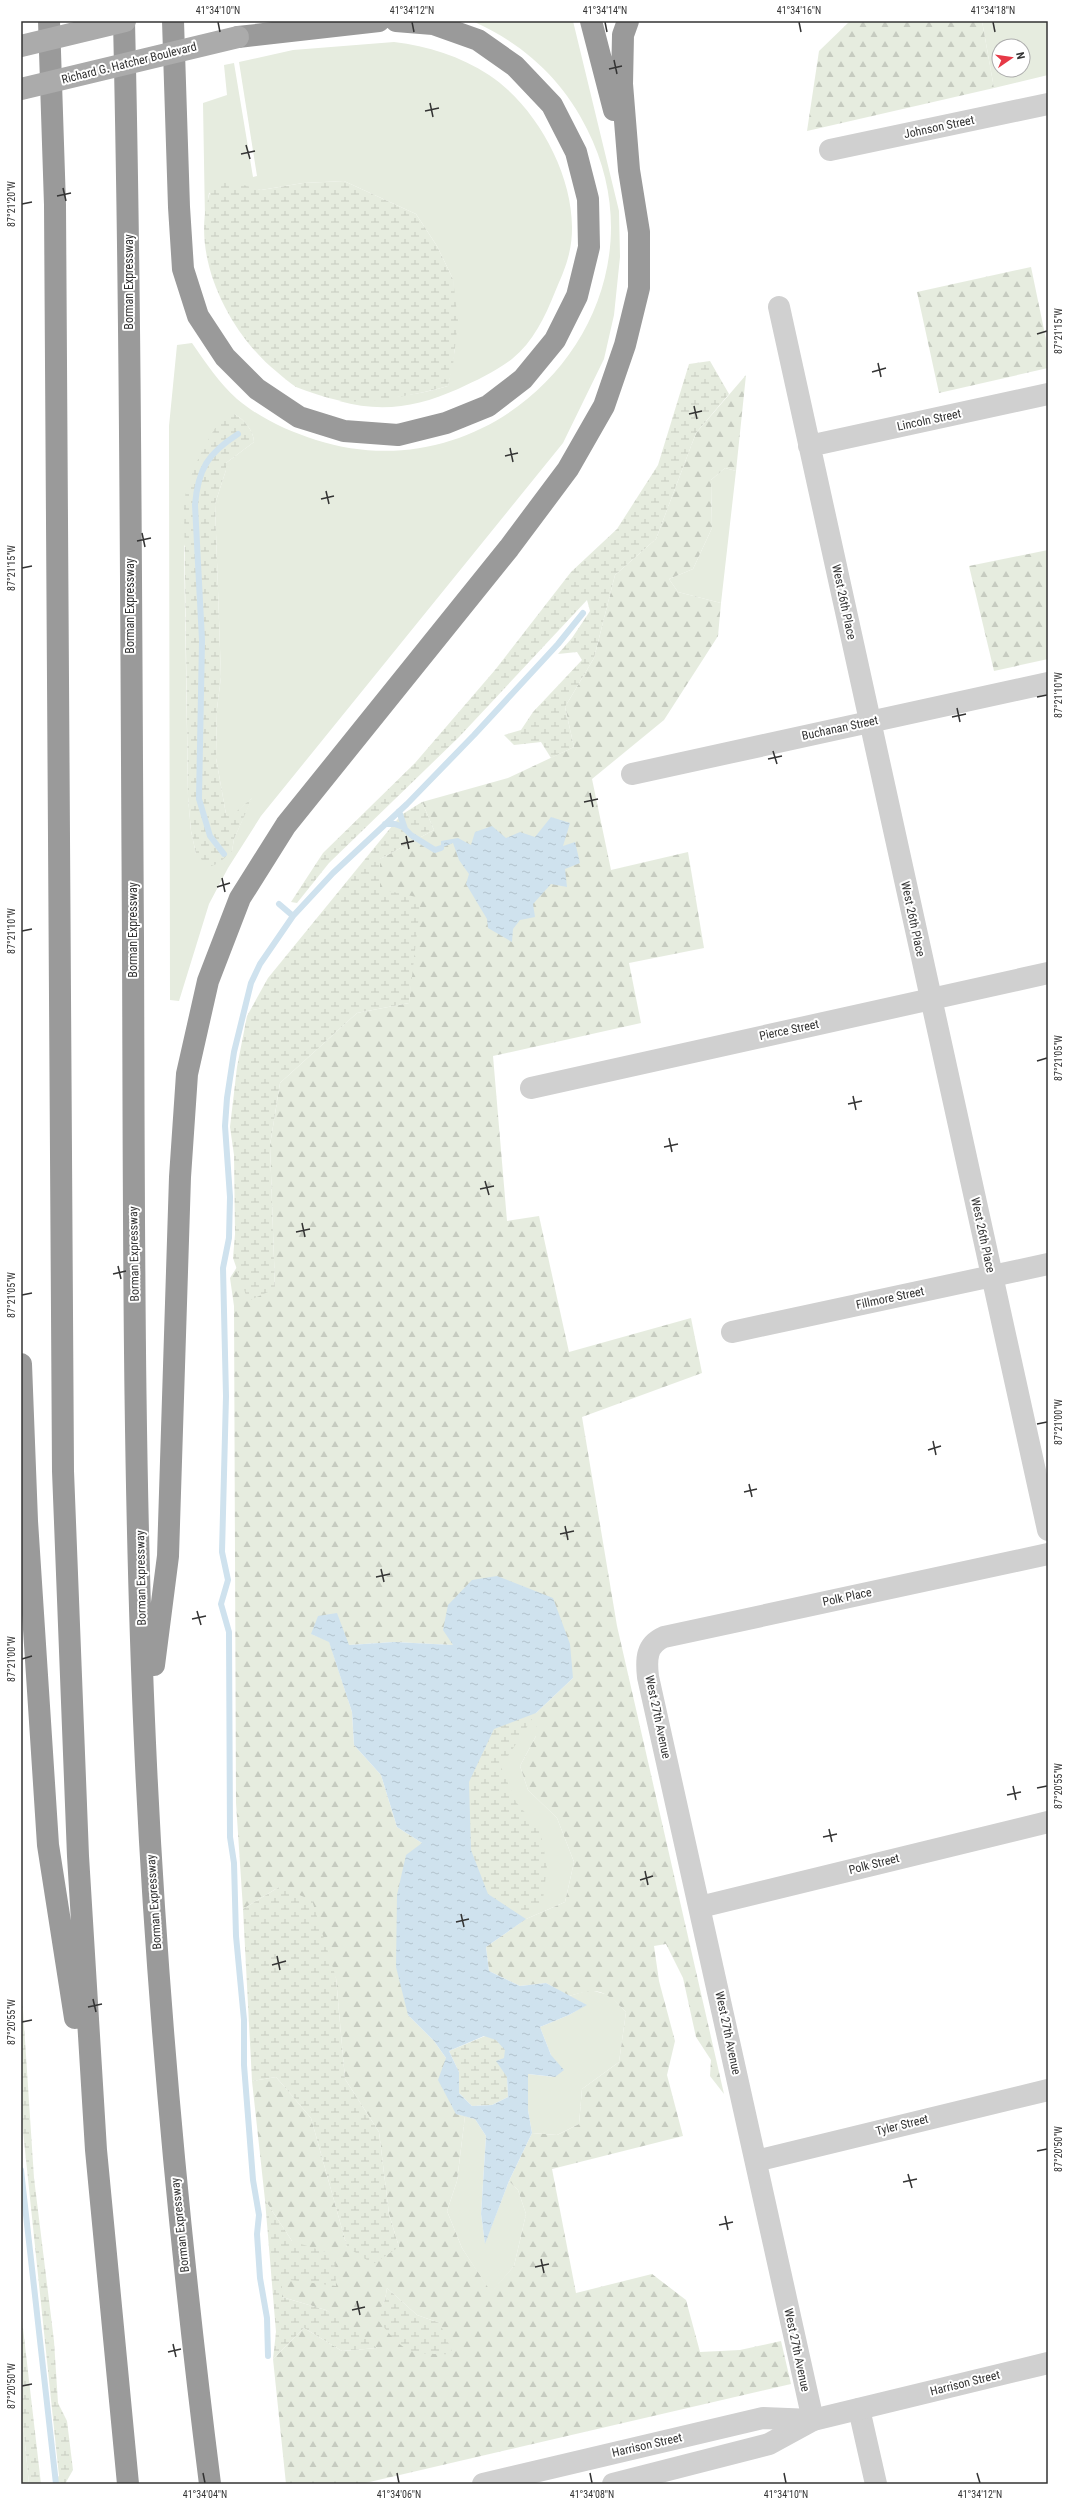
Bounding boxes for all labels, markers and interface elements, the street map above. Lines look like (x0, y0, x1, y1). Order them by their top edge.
text: 41°34'10"N (196, 5, 240, 16)
text: 41°34'12"N (390, 5, 434, 16)
text: 41°34'14"N (583, 5, 627, 16)
text: 41°34'16"N (777, 5, 821, 16)
text: 41°34'18"N (971, 5, 1015, 16)
north arrow (991, 38, 1031, 78)
street label: Richard G. Hatcher Boulevard (60, 39, 198, 87)
text: N (1013, 51, 1027, 61)
street label: Johnson Street (903, 113, 976, 141)
text: 87°21'20"W (6, 181, 17, 227)
street label: Borman Expressway (122, 234, 136, 330)
text: 87°21'15"W (1053, 308, 1064, 354)
street label: Lincoln Street (896, 406, 963, 434)
text: 87°21'15"W (6, 545, 17, 591)
street label: Borman Expressway (123, 558, 137, 654)
street label: West 26th Place (829, 563, 859, 641)
text: 87°21'10"W (1053, 672, 1064, 718)
street label: Buchanan Street (801, 713, 880, 743)
street label: West 26th Place (898, 880, 928, 958)
street label: Borman Expressway (126, 882, 140, 978)
text: 87°21'10"W (6, 908, 17, 954)
street label: Pierce Street (758, 1017, 821, 1043)
text: 87°21'05"W (1053, 1035, 1064, 1081)
street label: West 26th Place (968, 1196, 998, 1274)
street label: Borman Expressway (126, 1206, 142, 1302)
text: 87°21'05"W (6, 1272, 17, 1318)
street label: Fillmore Street (855, 1284, 926, 1312)
text: 87°21'00"W (1053, 1399, 1064, 1445)
street label: Borman Expressway (133, 1530, 149, 1626)
street label: Polk Place (821, 1585, 873, 1609)
text: 87°21'00"W (6, 1636, 17, 1682)
street label: West 27th Avenue (642, 1674, 674, 1760)
text: 87°20'55"W (1053, 1763, 1064, 1809)
street label: Polk Street (847, 1851, 901, 1877)
street label: Borman Expressway (144, 1854, 164, 1950)
street label: West 27th Avenue (712, 1990, 744, 2076)
text: 87°20'55"W (6, 1999, 17, 2045)
street label: Tyler Street (874, 2112, 930, 2138)
text: 87°20'50"W (1053, 2126, 1064, 2172)
street label: Borman Expressway (168, 2177, 192, 2273)
street label: West 27th Avenue (781, 2307, 813, 2393)
text: 87°20'50"W (6, 2363, 17, 2409)
street label: Harrison Street (929, 2367, 1002, 2398)
street label: Harrison Street (611, 2430, 684, 2460)
text: 41°34'04"N (183, 2489, 227, 2500)
text: 41°34'06"N (377, 2489, 421, 2500)
text: 41°34'08"N (570, 2489, 614, 2500)
text: 41°34'10"N (764, 2489, 808, 2500)
text: 41°34'12"N (958, 2489, 1002, 2500)

